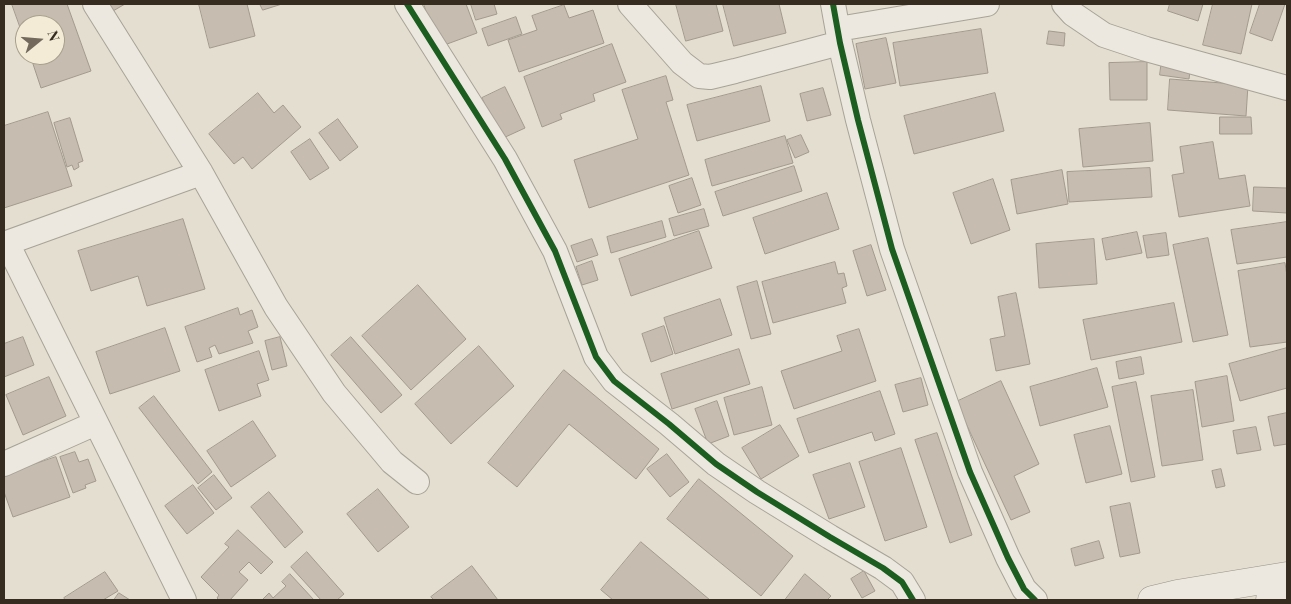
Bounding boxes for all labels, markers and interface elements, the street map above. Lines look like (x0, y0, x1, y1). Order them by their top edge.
north arrow (15, 15, 65, 65)
text: N (43, 28, 64, 43)

